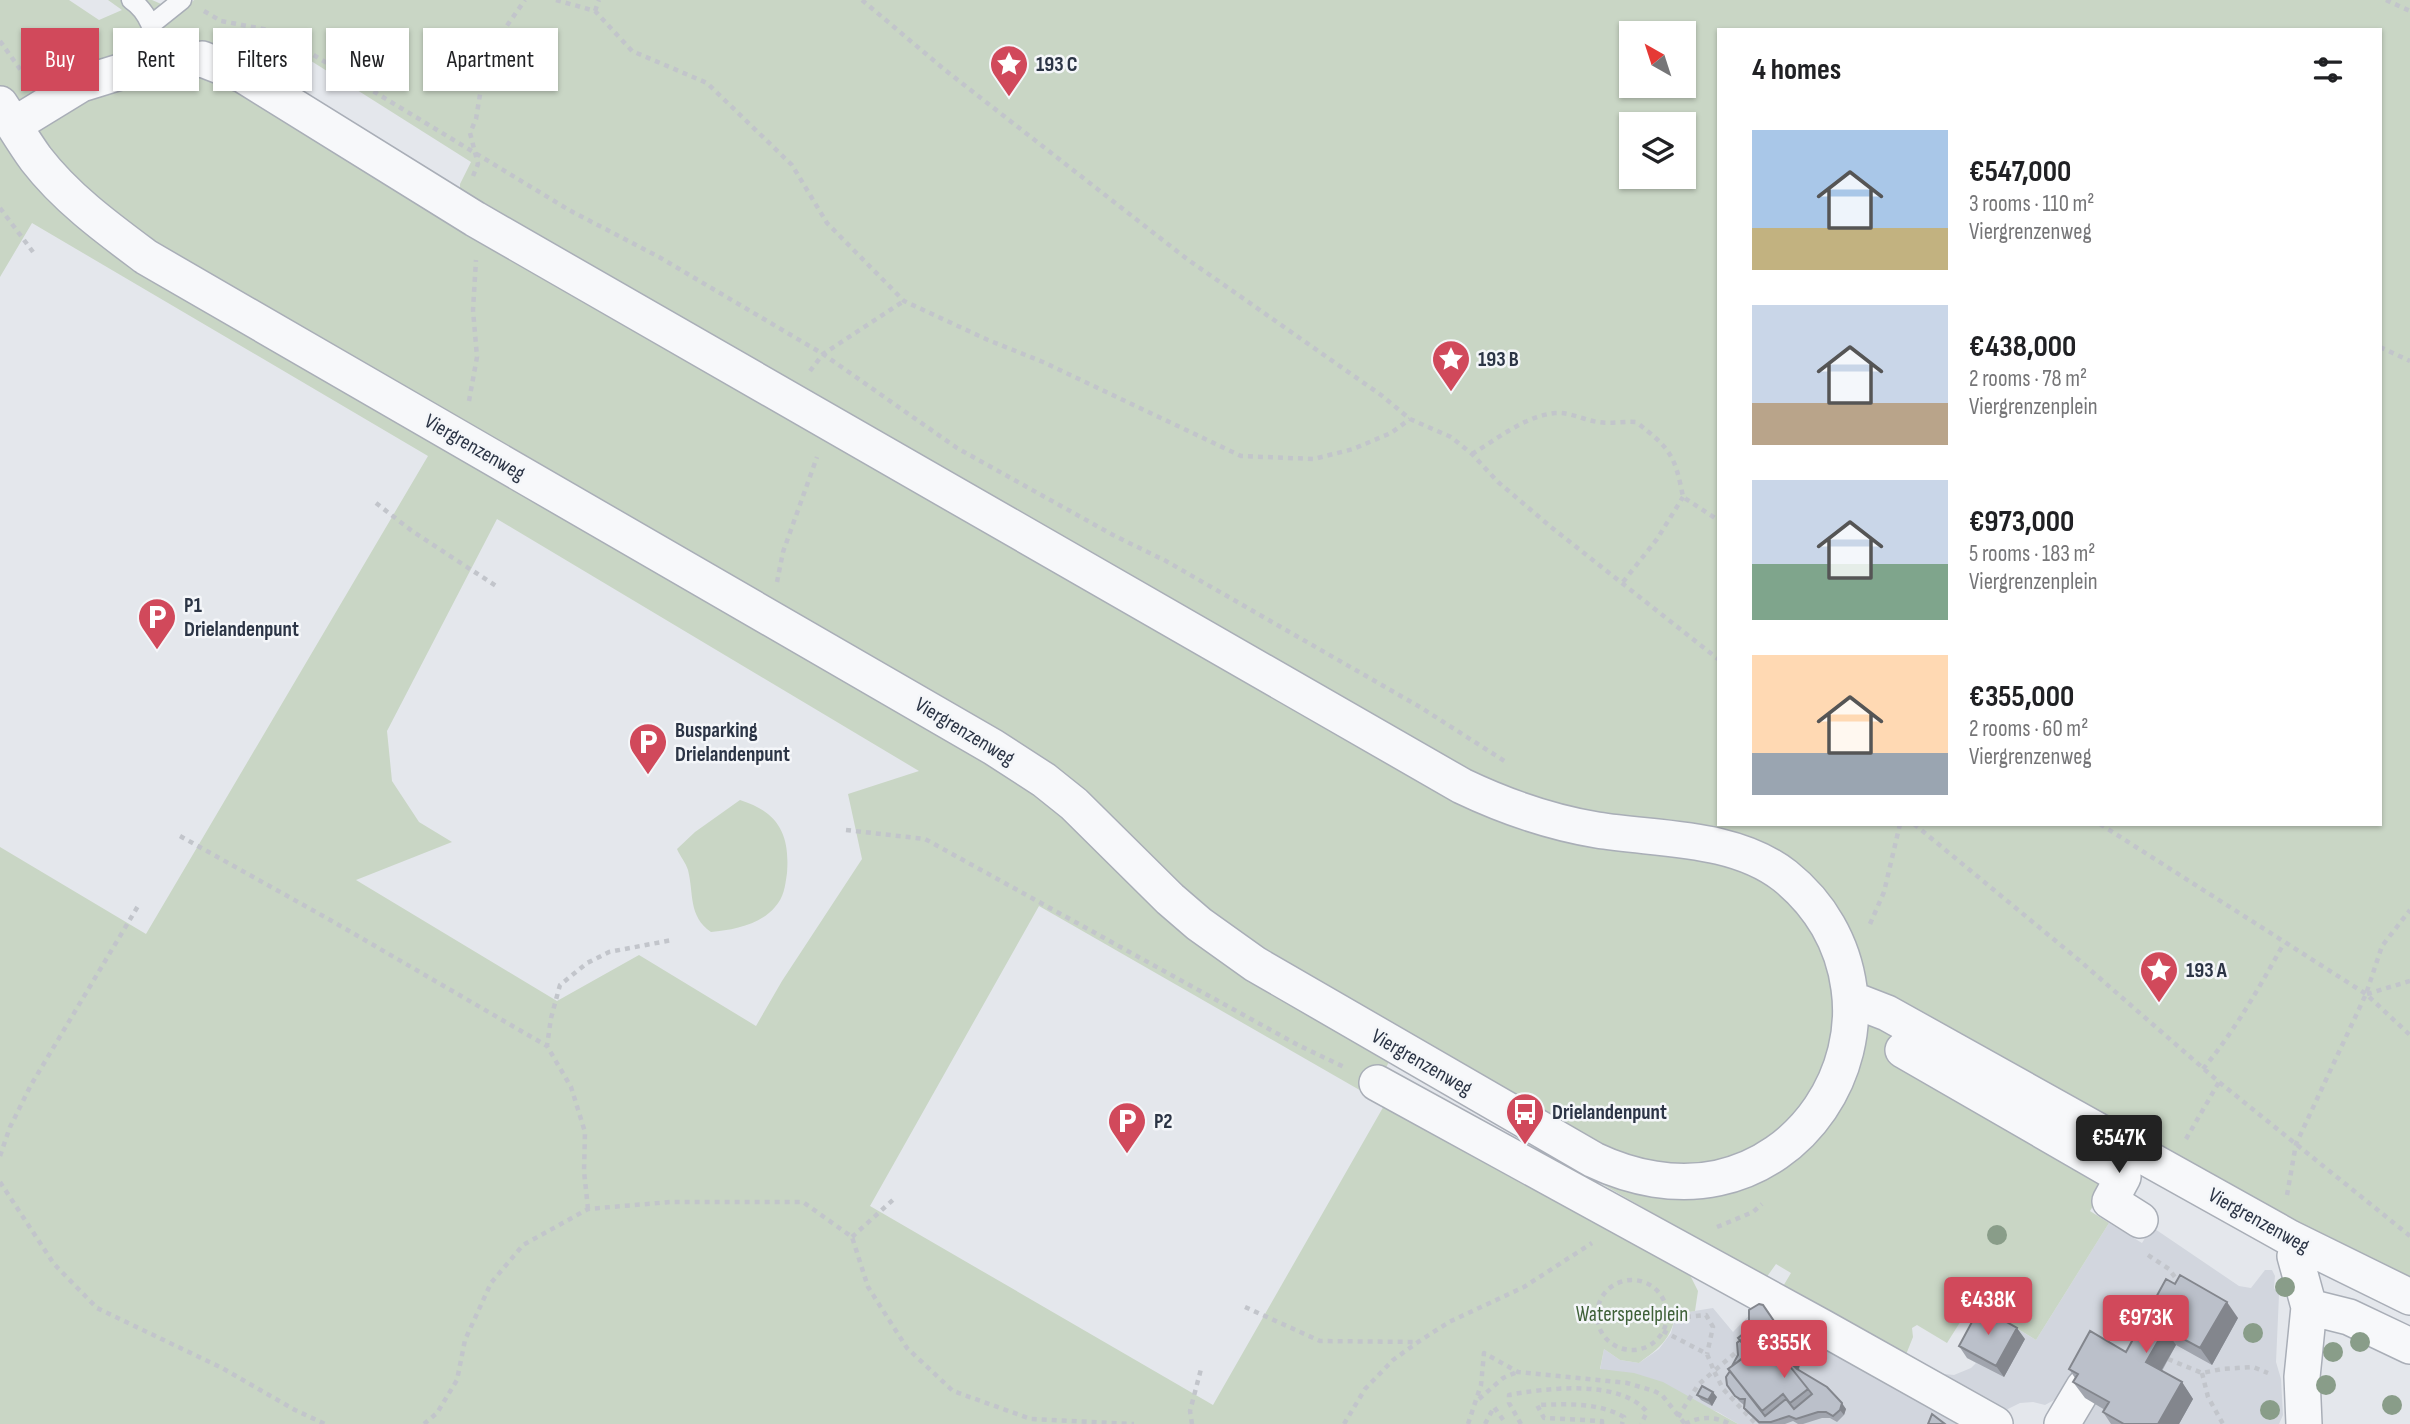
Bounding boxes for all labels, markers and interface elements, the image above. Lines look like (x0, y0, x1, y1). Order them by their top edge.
north arrow (1619, 21, 1696, 98)
map controls (1619, 21, 1696, 189)
chip: Buy (21, 28, 99, 91)
chip: Rent (113, 28, 199, 91)
chip: Filters (213, 28, 312, 91)
chip: New (326, 28, 409, 91)
chip: Apartment (423, 28, 558, 91)
place icon: 193 C (988, 43, 1030, 98)
icon: filters (2309, 51, 2347, 89)
place label: 193 C (1036, 52, 1078, 77)
text: 4 homes (1752, 52, 1841, 88)
button: layers (1619, 112, 1696, 189)
text: €547,000 (1969, 154, 2071, 190)
icon: home (1808, 158, 1892, 242)
text: 3 rooms · 110 m² (1969, 190, 2094, 218)
text: Viergrenzenweg (1969, 218, 2092, 246)
text: €438,000 (1969, 329, 2076, 365)
icon: home (1808, 333, 1892, 417)
place icon: 193 B (1430, 338, 1472, 393)
place label: 193 B (1478, 347, 1519, 372)
text: 2 rooms · 78 m² (1969, 365, 2087, 393)
text: Viergrenzenplein (1969, 393, 2098, 421)
street label: Viergrenzenweg (420, 409, 529, 486)
text: €973,000 (1969, 504, 2074, 540)
icon: home (1808, 508, 1892, 592)
text: 5 rooms · 183 m² (1969, 540, 2095, 568)
text: Viergrenzenplein (1969, 568, 2098, 596)
place label: P1 Drielandenpunt (184, 593, 299, 642)
parking icon: P1 Drielandenpunt (136, 596, 178, 651)
text: €355,000 (1969, 679, 2074, 715)
icon: home (1808, 683, 1892, 767)
street label: Viergrenzenweg (910, 692, 1019, 771)
text: 2 rooms · 60 m² (1969, 715, 2088, 743)
place label: Busparking Drielandenpunt (675, 718, 790, 767)
parking icon: Busparking Drielandenpunt (627, 721, 669, 776)
text: Viergrenzenweg (1969, 743, 2092, 771)
place icon: 193 A (2138, 949, 2180, 1004)
place label: 193 A (2186, 958, 2228, 983)
street label: Viergrenzenweg (1367, 1024, 1476, 1101)
bus stop icon: Drielandenpunt (1504, 1091, 1546, 1146)
parking icon: P2 (1106, 1100, 1148, 1155)
place label: Drielandenpunt (1552, 1100, 1667, 1125)
place label: P2 (1154, 1109, 1172, 1134)
pin: €547K (2070, 1116, 2168, 1175)
text: €547K (2092, 1124, 2146, 1152)
street label: Viergrenzenweg (2204, 1182, 2314, 1259)
pin: €438K (1939, 1278, 2037, 1337)
text: €438K (1960, 1286, 2016, 1314)
pin: €973K (2097, 1296, 2195, 1355)
park label: Waterspeelplein (1576, 1302, 1688, 1327)
text: €973K (2119, 1304, 2173, 1332)
pin: €355K (1735, 1320, 1833, 1380)
text: €355K (1757, 1329, 1811, 1357)

